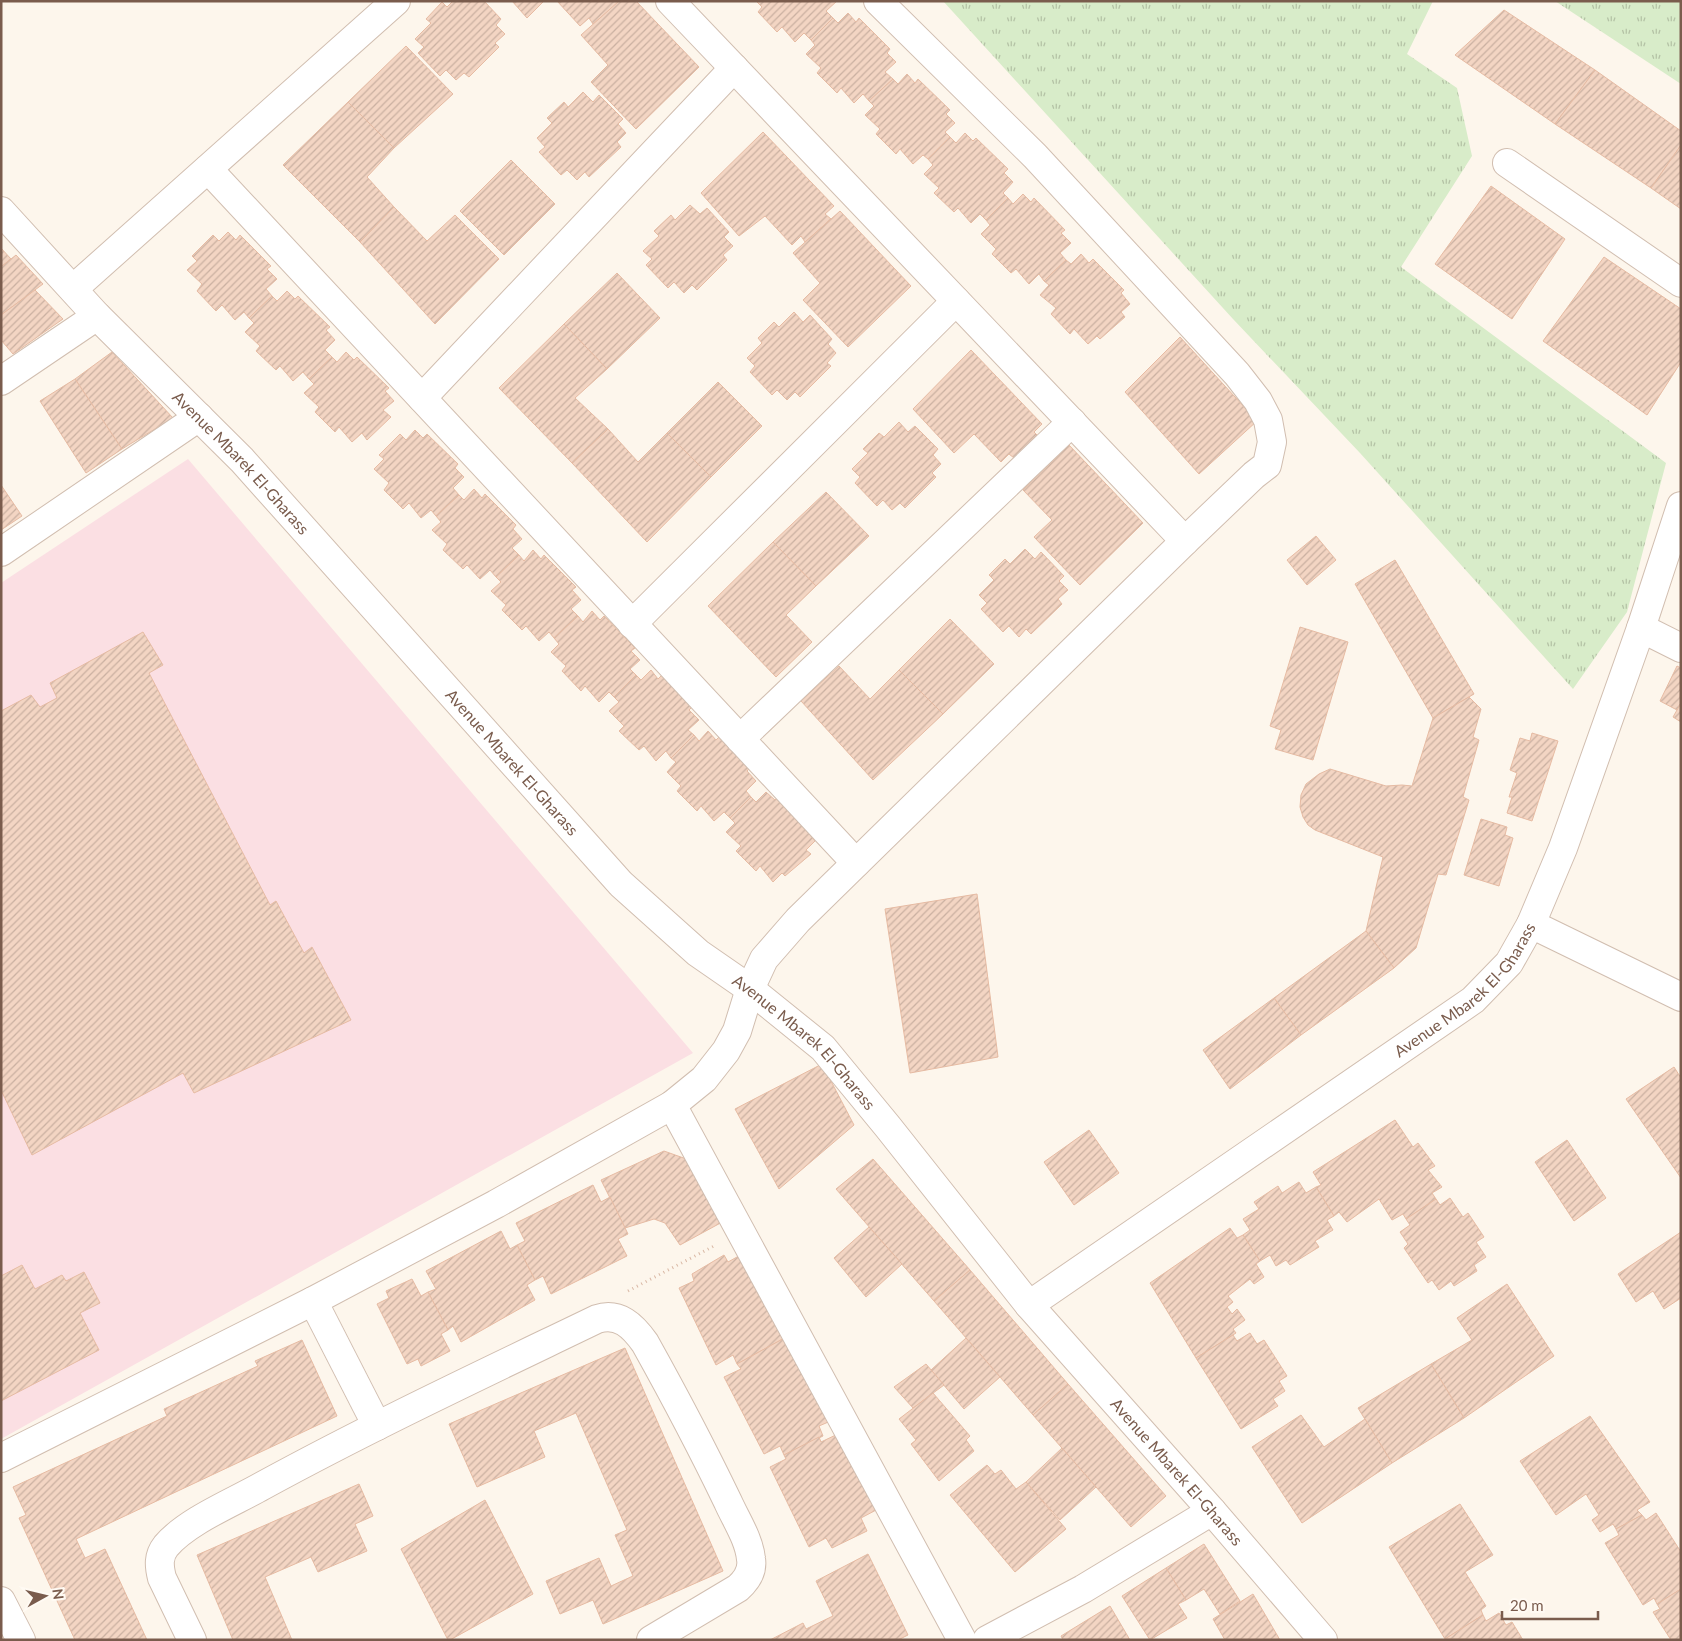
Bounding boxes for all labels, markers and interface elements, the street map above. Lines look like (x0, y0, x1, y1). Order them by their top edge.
street label: Avenue Mbarek El-Gharass (169, 387, 314, 538)
street label: Avenue Mbarek El-Gharass (442, 685, 583, 839)
street label: Avenue Mbarek El-Gharass (1390, 919, 1539, 1060)
street label: Avenue Mbarek El-Gharass (729, 970, 880, 1113)
street label: Avenue Mbarek El-Gharass (1107, 1394, 1247, 1549)
north arrow (20, 1571, 70, 1621)
text: N (49, 1588, 68, 1601)
scale bar (1502, 1588, 1598, 1620)
text: 20 m (1510, 1596, 1544, 1614)

